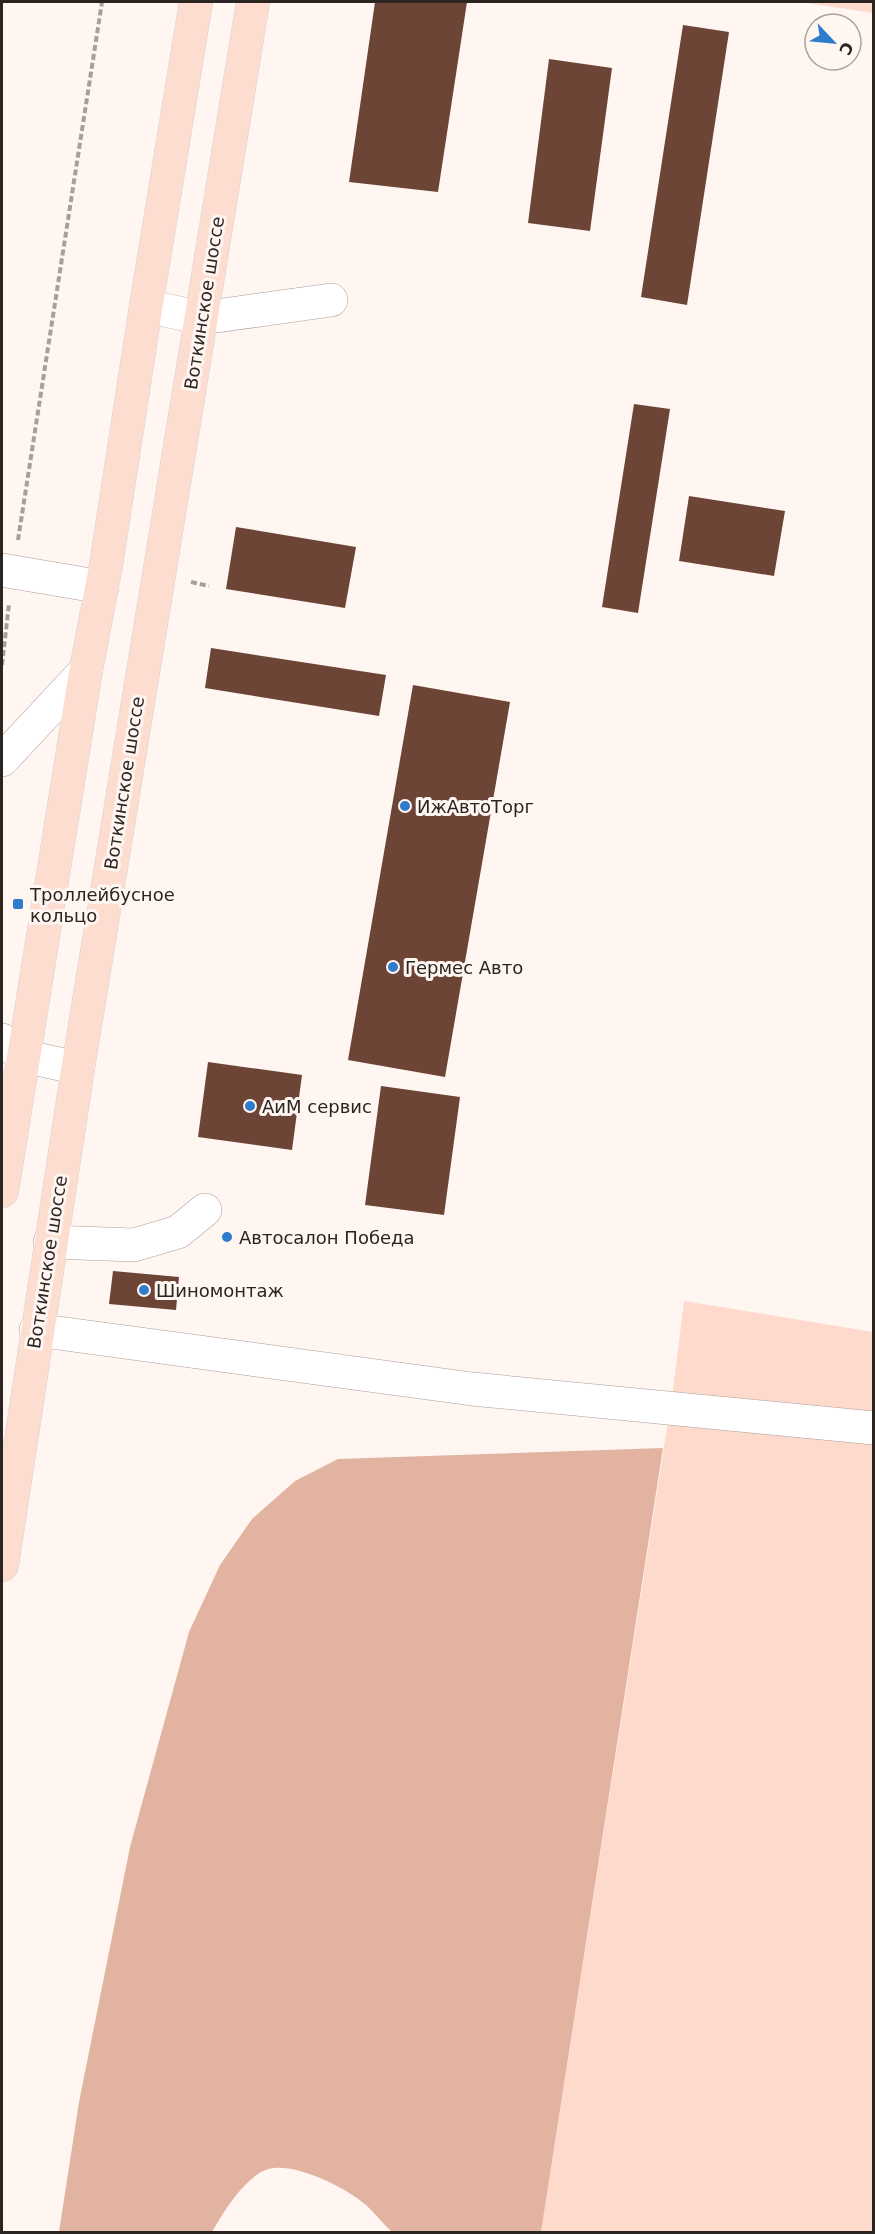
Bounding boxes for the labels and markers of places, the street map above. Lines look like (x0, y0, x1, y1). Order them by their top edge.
place label: ИжАвтоТорг (417, 796, 534, 817)
marker: ИжАвтоТорг (398, 799, 412, 813)
place label: Троллейбусное кольцо (29, 884, 175, 926)
marker: Троллейбусное кольцо (11, 897, 25, 911)
place label: Гермес Авто (405, 957, 523, 978)
marker: Гермес Авто (386, 960, 400, 974)
place label: АиМ сервис (262, 1096, 372, 1117)
marker: АиМ сервис (243, 1099, 257, 1113)
place label: Автосалон Победа (239, 1227, 415, 1248)
marker: Автосалон Победа (220, 1230, 234, 1244)
place label: Шиномонтаж (156, 1280, 284, 1301)
marker: Шиномонтаж (137, 1283, 151, 1297)

